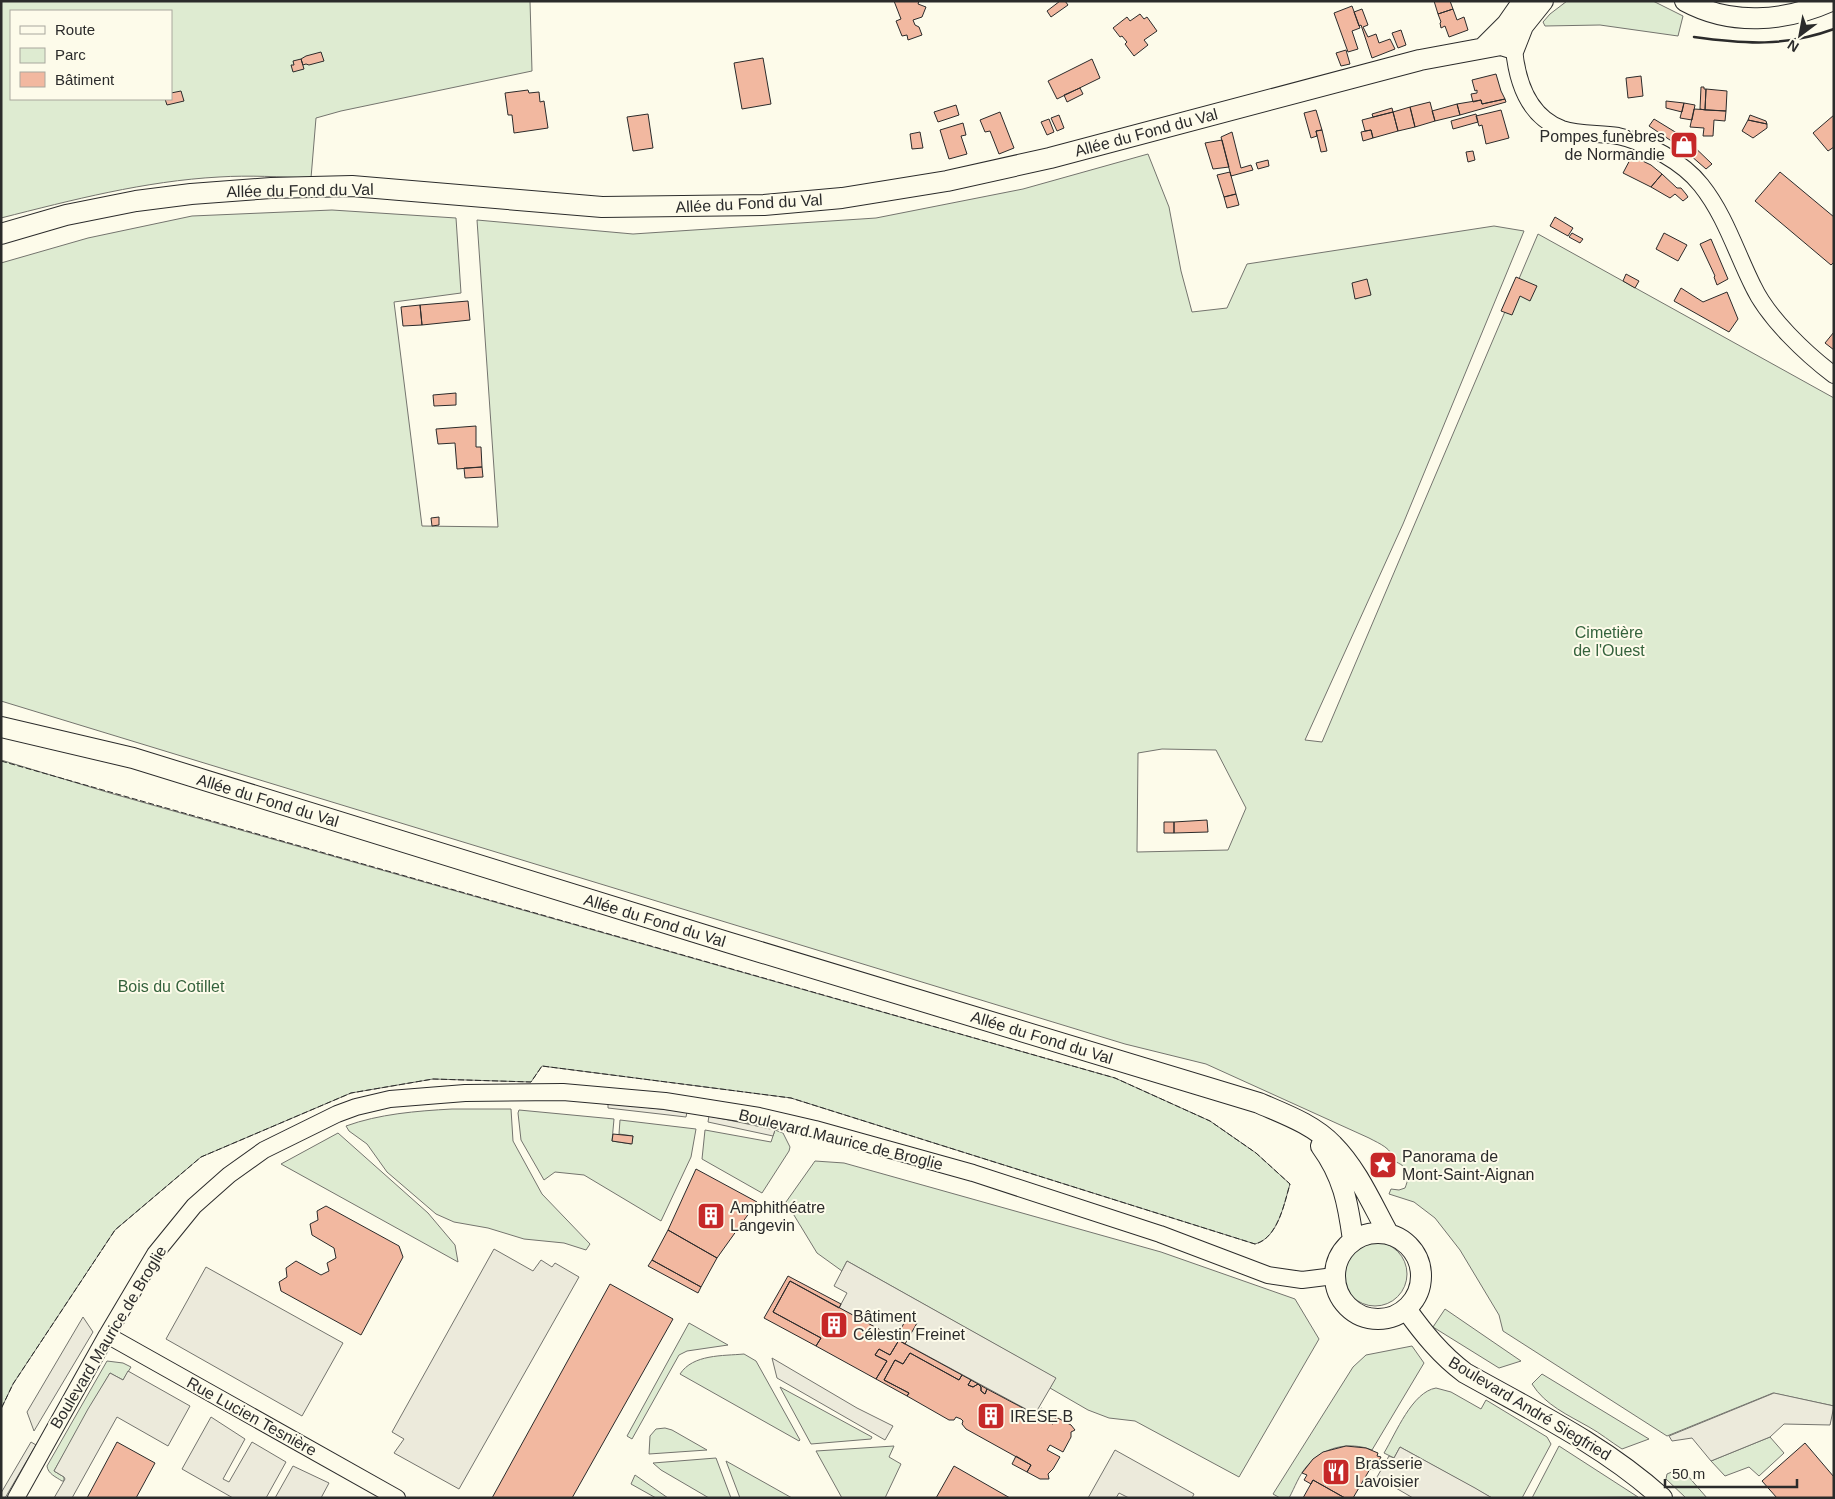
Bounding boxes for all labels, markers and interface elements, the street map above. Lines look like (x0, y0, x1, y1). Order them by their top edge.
legend (10, 10, 172, 100)
north arrow (1775, 10, 1825, 60)
text: Route (55, 21, 95, 38)
text: N (1785, 37, 1802, 55)
text: Parc (55, 46, 86, 63)
text: Bâtiment (55, 71, 115, 88)
street label: Allée du Fond du Val (1073, 105, 1219, 160)
place label: Pompes funèbres de Normandie (1540, 128, 1665, 163)
shop icon: Pompes funèbres de Normandie (1669, 130, 1699, 160)
street label: Allée du Fond du Val (226, 181, 374, 200)
street label: Allée du Fond du Val (675, 191, 823, 216)
park label: Cimetière de l'Ouest (1573, 624, 1645, 659)
street label: Allée du Fond du Val (195, 771, 341, 830)
street label: Allée du Fond du Val (582, 891, 728, 950)
park label: Bois du Cotillet (118, 978, 225, 995)
street label: Allée du Fond du Val (969, 1008, 1115, 1067)
street label: Boulevard Maurice de Broglie (737, 1106, 945, 1173)
place label: Panorama de Mont-Saint-Aignan (1402, 1148, 1535, 1183)
place icon: Panorama de Mont-Saint-Aignan (1368, 1150, 1398, 1180)
place label: Amphithéatre Langevin (730, 1199, 825, 1234)
building icon: Amphithéatre Langevin (696, 1201, 726, 1231)
street label: Boulevard Maurice de Broglie (47, 1243, 170, 1432)
place label: Bâtiment Célestin Freinet (853, 1308, 966, 1343)
building icon: Bâtiment Célestin Freinet (819, 1310, 849, 1340)
street label: Boulevard André Siegfried (1446, 1353, 1614, 1464)
street label: Rue Lucien Tesnière (184, 1374, 320, 1459)
building icon: IRESE B (976, 1401, 1006, 1431)
place label: IRESE B (1010, 1408, 1073, 1425)
place label: Brasserie Lavoisier (1355, 1455, 1423, 1490)
scale bar (1665, 1456, 1798, 1488)
restaurant icon: Brasserie Lavoisier (1321, 1457, 1351, 1487)
text: 50 m (1672, 1465, 1705, 1482)

